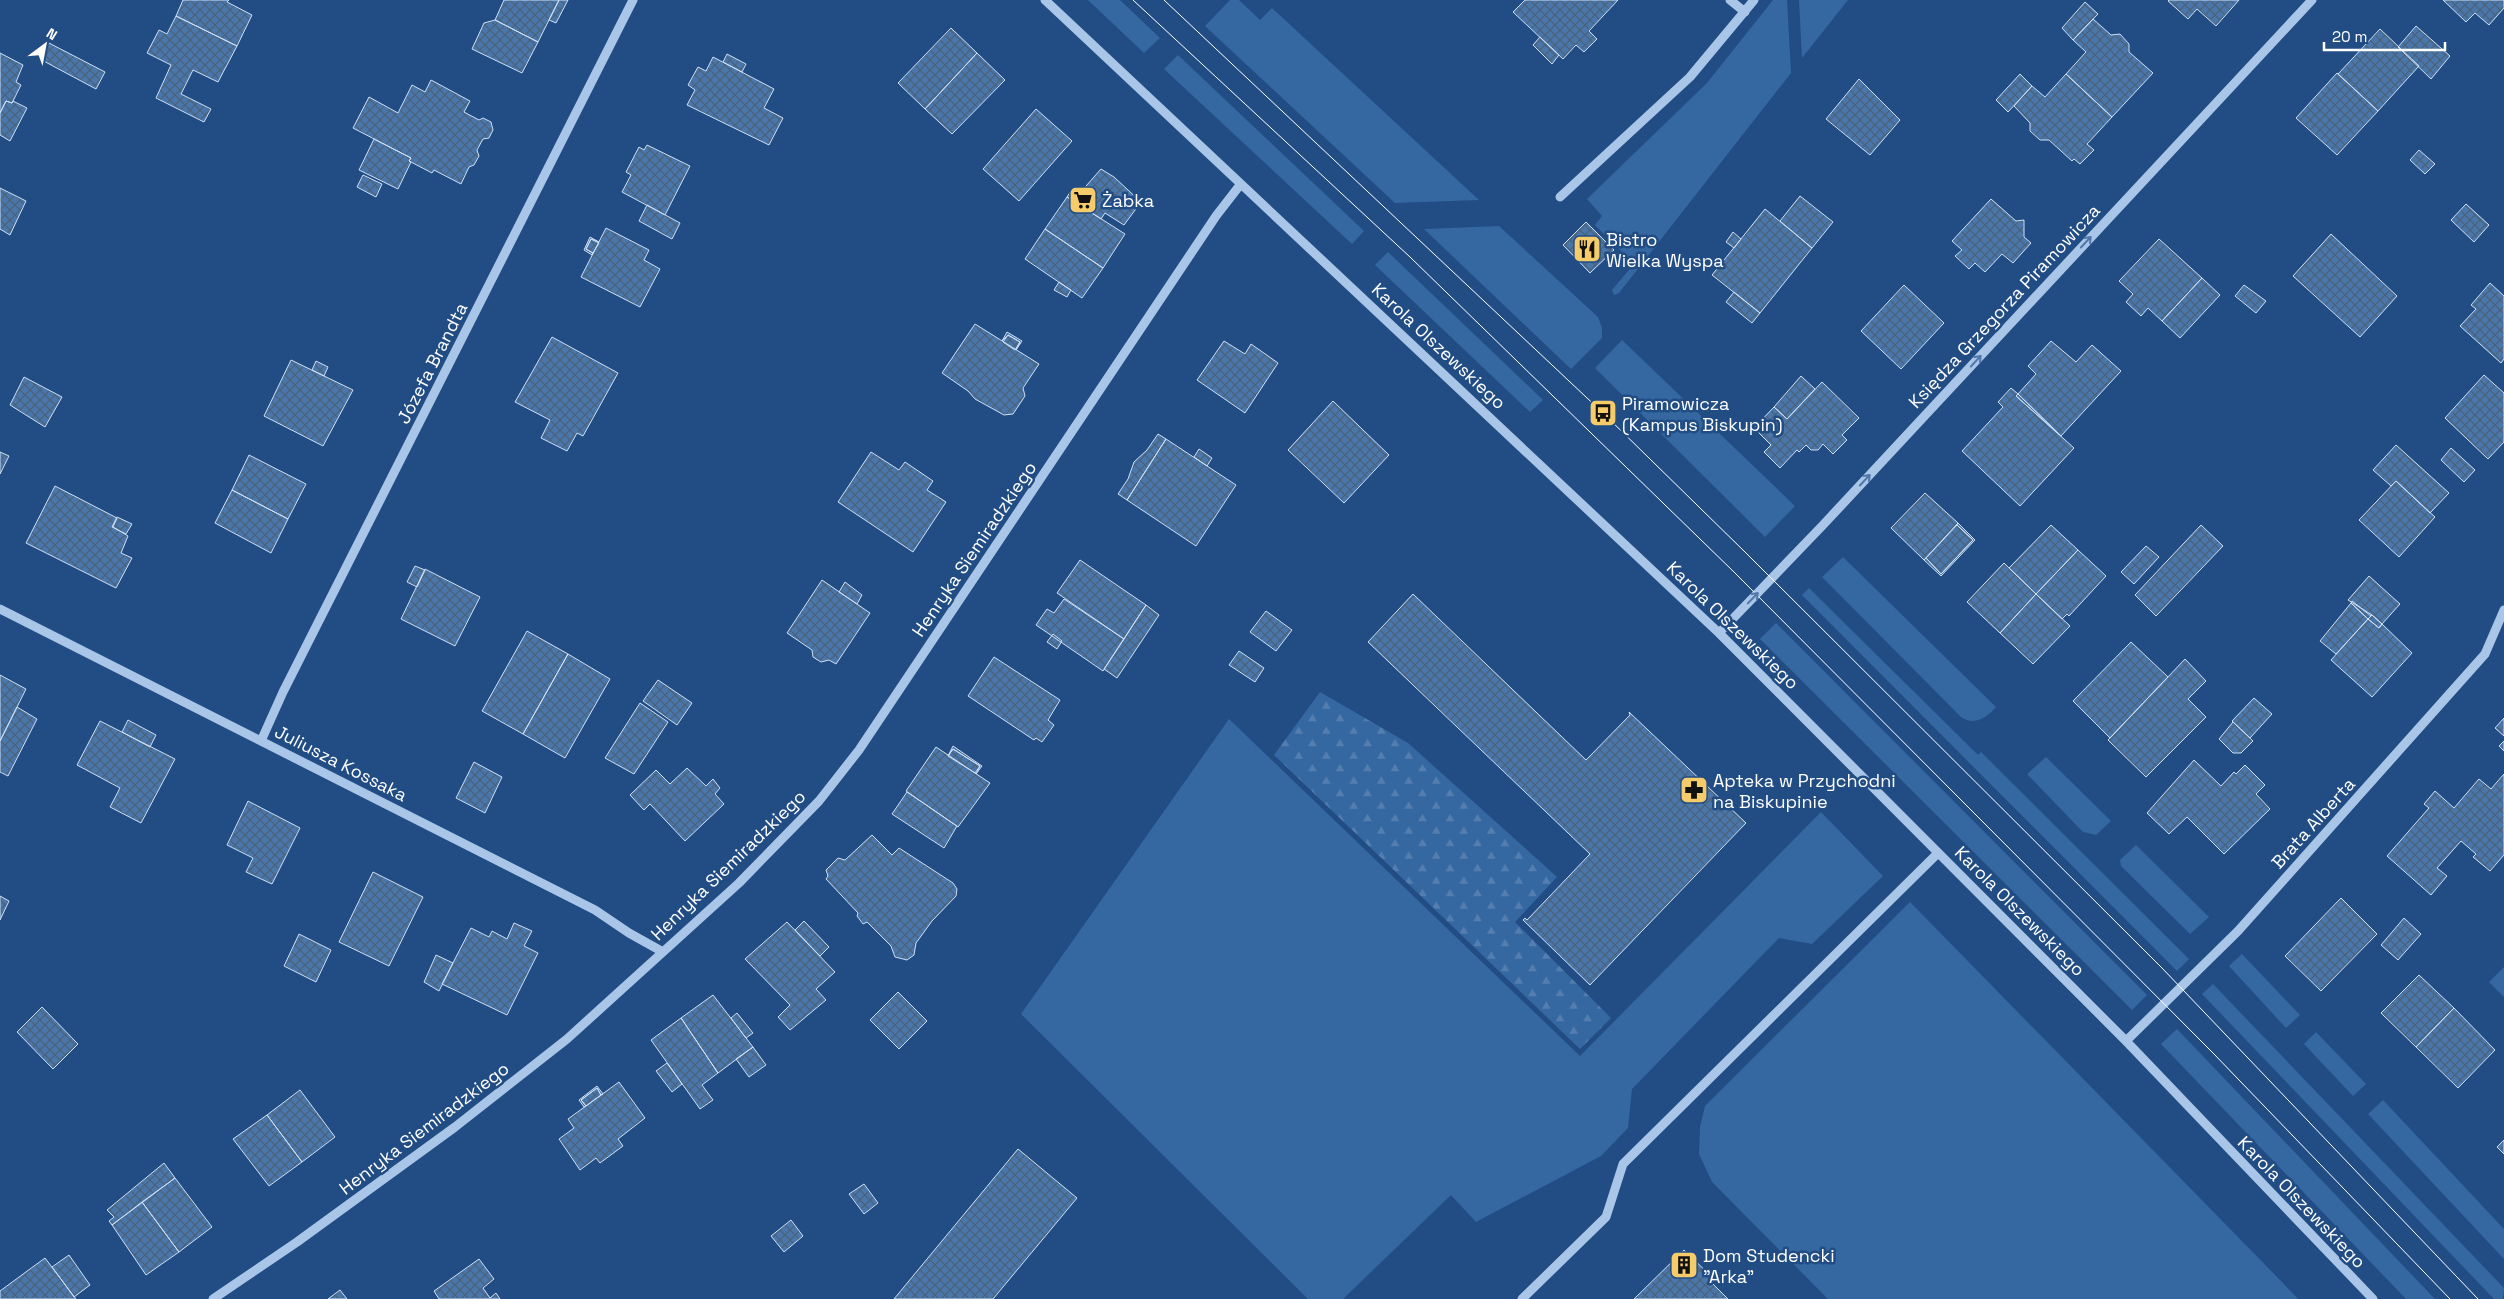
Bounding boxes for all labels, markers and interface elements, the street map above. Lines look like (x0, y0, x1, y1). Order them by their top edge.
north arrow (20, 20, 70, 70)
scale bar (2324, 20, 2445, 52)
text: N (43, 24, 61, 44)
text: 20 m (2332, 27, 2367, 46)
supermarket icon: Żabka (1068, 185, 1098, 215)
place label: Żabka (1102, 189, 1154, 212)
street label: Księdza Grzegorza Piramowicza (1903, 199, 2105, 413)
place label: Bistro Wielka Wyspa (1606, 228, 1724, 272)
restaurant icon: Bistro Wielka Wyspa (1572, 234, 1602, 264)
one-way arrow (2080, 236, 2092, 248)
street label: Karola Olszewskiego (1367, 278, 1511, 414)
street label: Józefa Brandta (392, 299, 472, 427)
one-way arrow (1970, 355, 1982, 367)
place label: Piramowicza (Kampus Biskupin) (1622, 392, 1783, 436)
bus stop icon: Piramowicza (Kampus Biskupin) (1588, 398, 1618, 428)
street label: Henryka Siemiradzkiego (907, 457, 1041, 641)
one-way arrow (1859, 474, 1871, 486)
street label: Karola Olszewskiego (1662, 556, 1804, 694)
one-way arrow (1747, 591, 1759, 604)
street label: Juliusza Kossaka (271, 720, 411, 806)
place label: Apteka w Przychodni na Biskupinie (1713, 769, 1896, 813)
street label: Brata Alberta (2266, 773, 2360, 873)
pharmacy icon: Apteka w Przychodni na Biskupinie (1679, 775, 1709, 805)
street label: Henryka Siemiradzkiego (646, 785, 810, 945)
street label: Karola Olszewskiego (1950, 841, 2090, 981)
street label: Henryka Siemiradzkiego (335, 1057, 513, 1199)
street label: Karola Olszewskiego (2233, 1131, 2371, 1273)
place label: Dom Studencki "Arka" (1703, 1244, 1835, 1288)
building icon: Dom Studencki "Arka" (1669, 1250, 1699, 1280)

